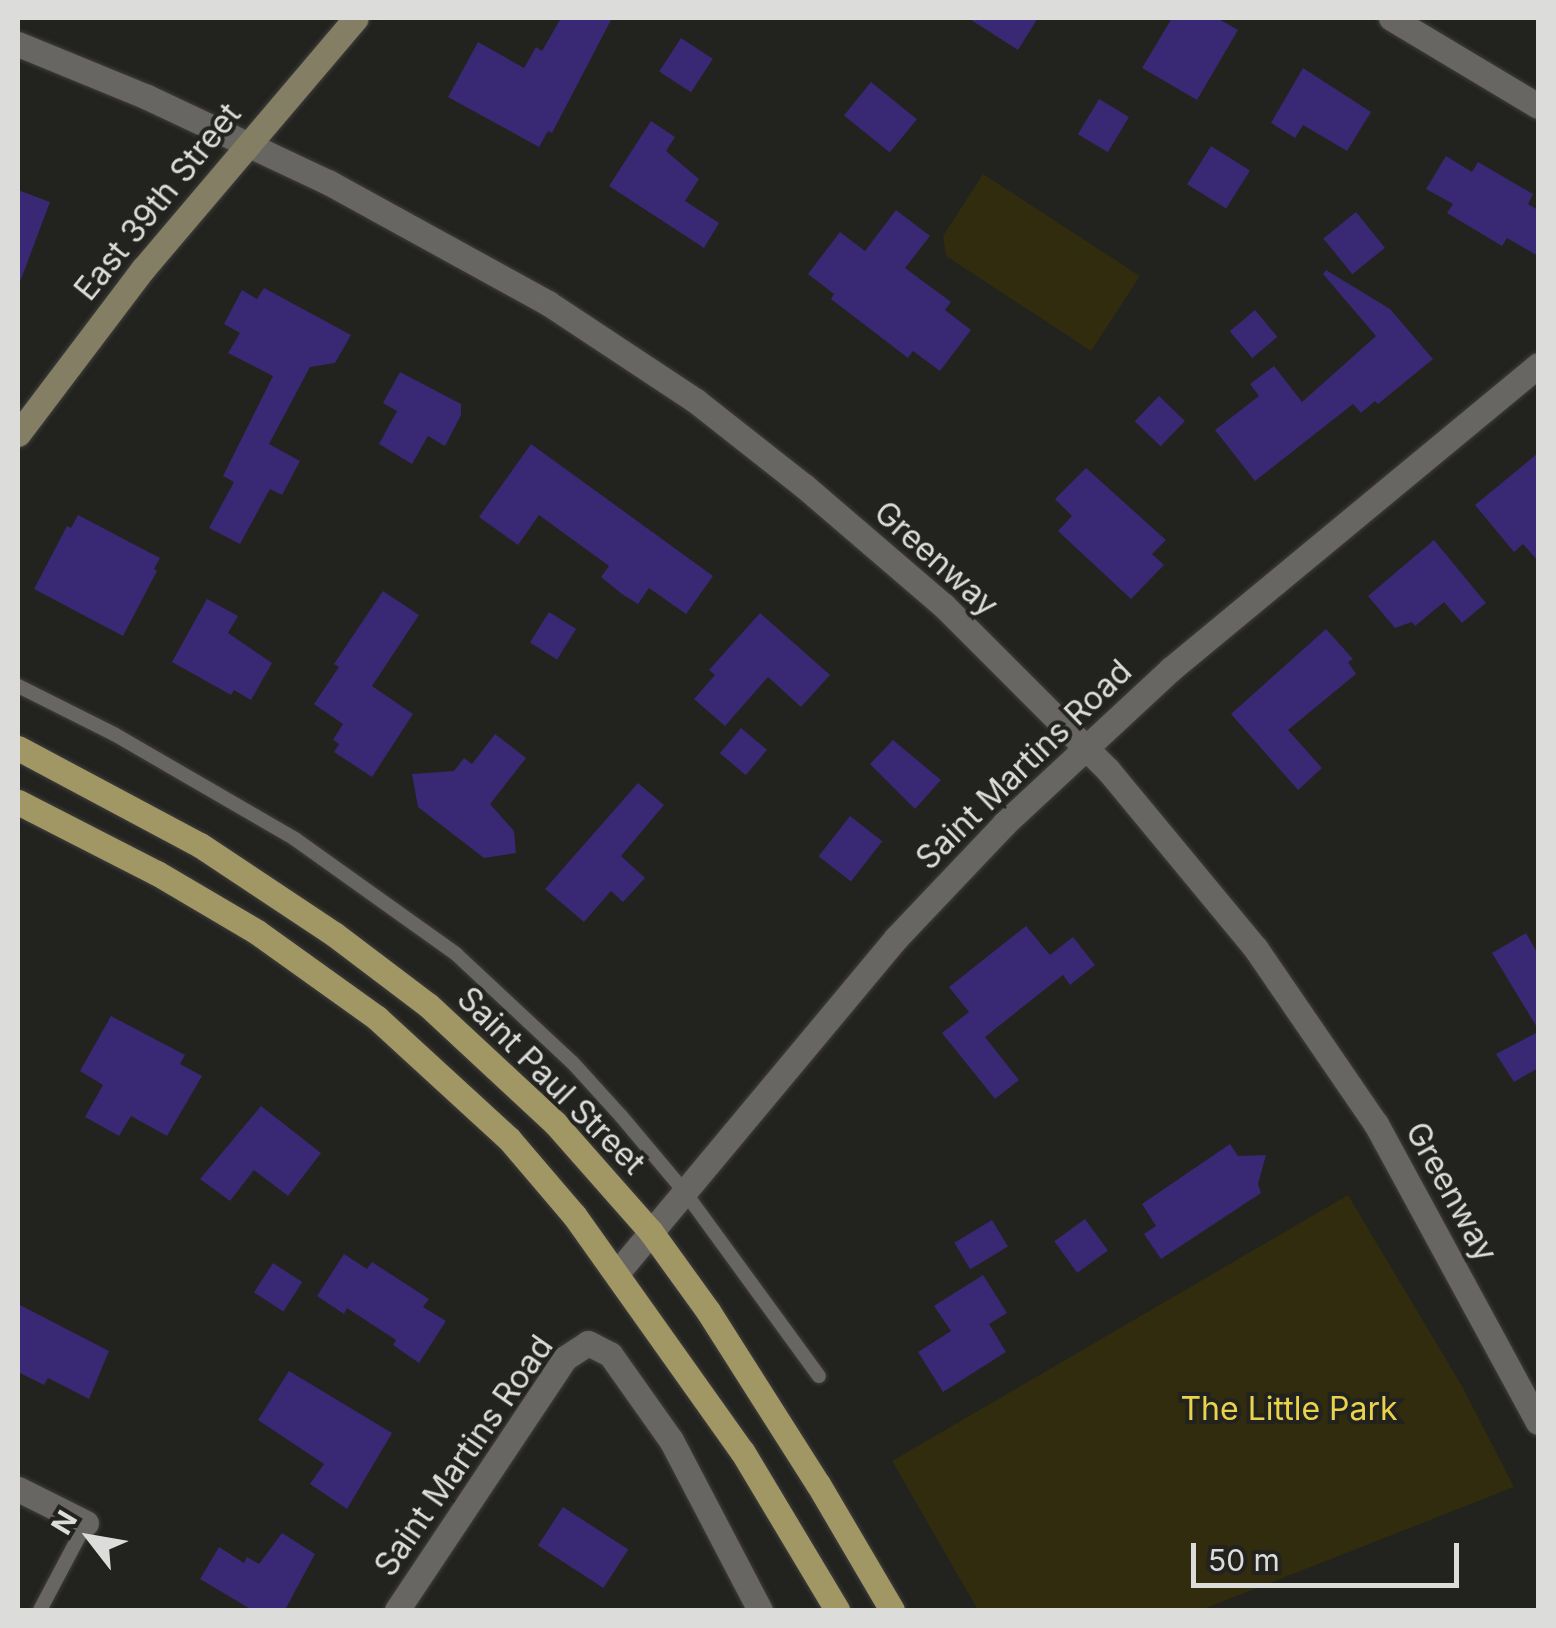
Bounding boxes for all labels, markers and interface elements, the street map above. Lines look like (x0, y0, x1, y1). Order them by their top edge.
street label: East 39th Street (67, 96, 249, 308)
street label: Greenway (866, 493, 1006, 625)
street label: Saint Martins Road (908, 652, 1140, 878)
street label: Saint Paul Street (449, 979, 653, 1183)
street label: Greenway (1397, 1116, 1505, 1268)
street label: Saint Martins Road (367, 1329, 561, 1583)
park label: The Little Park (1180, 1390, 1398, 1428)
north arrow (40, 1488, 140, 1588)
text: N (44, 1505, 84, 1540)
scale bar (1196, 1523, 1464, 1585)
text: 50 m (1208, 1542, 1280, 1578)

